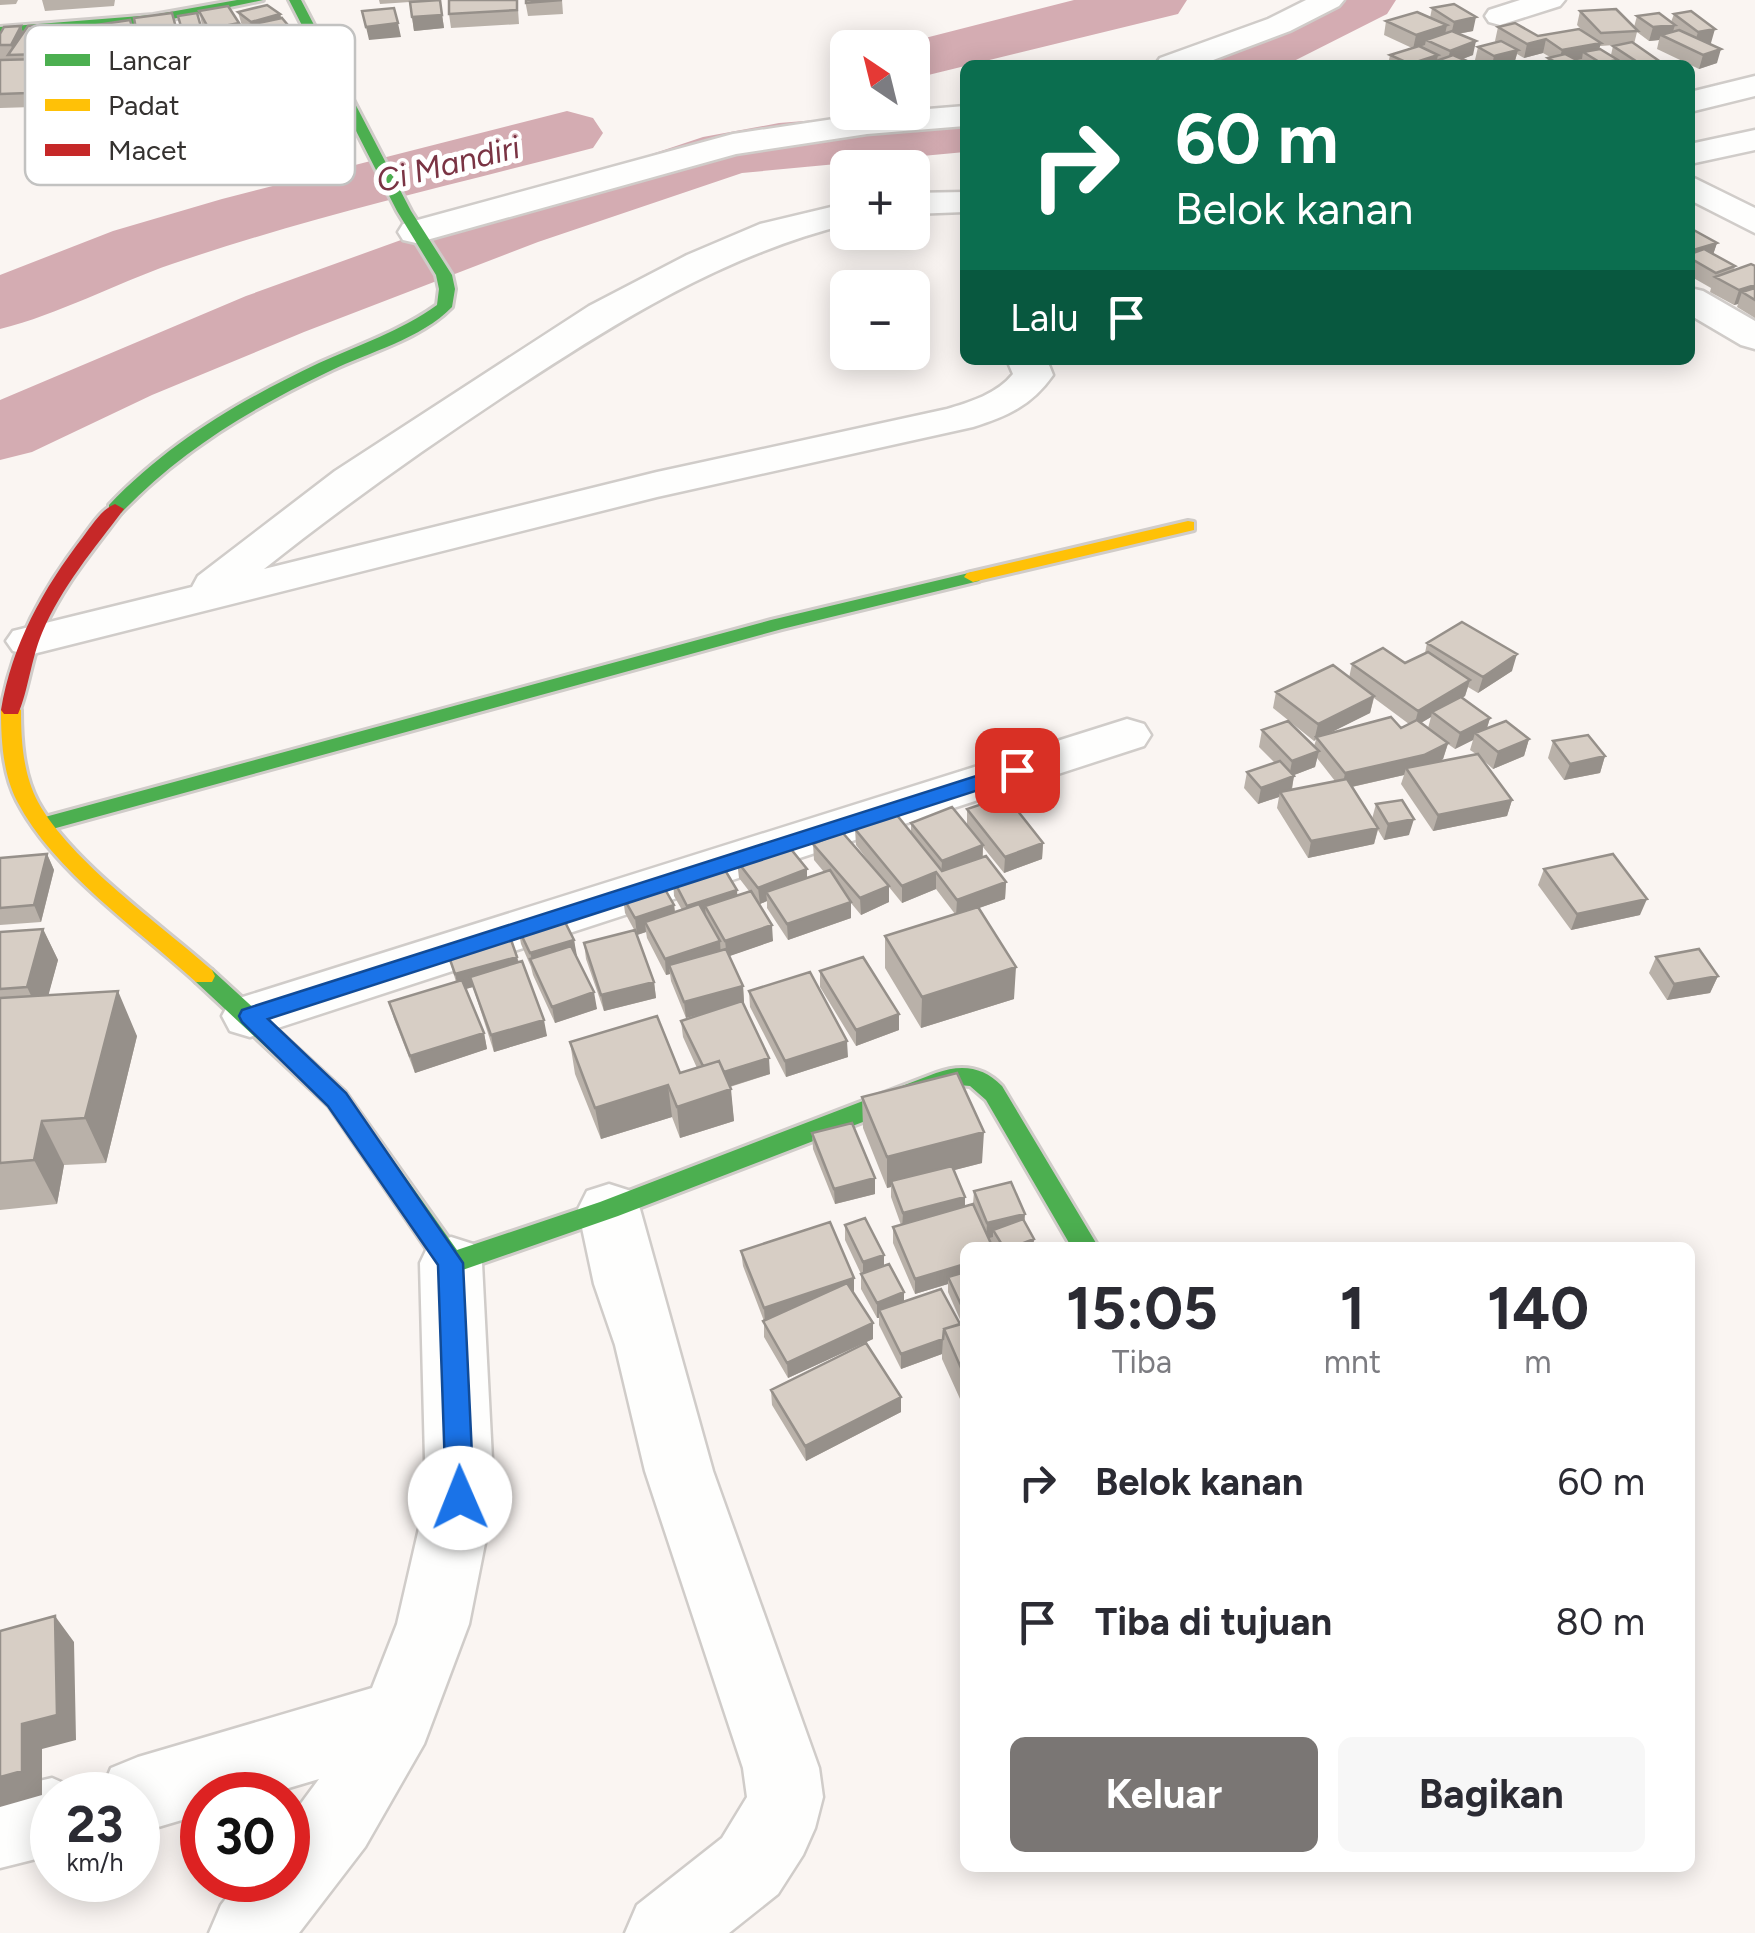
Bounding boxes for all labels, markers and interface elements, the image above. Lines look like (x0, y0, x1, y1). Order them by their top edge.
legend (25, 25, 355, 185)
north arrow (830, 30, 930, 130)
map controls (830, 30, 930, 370)
text: Lancar (108, 43, 192, 77)
text: Padat (108, 88, 179, 122)
text: 60 m (1175, 96, 1339, 181)
icon: right (1010, 100, 1140, 230)
water label: Ci Mandiri (372, 128, 524, 200)
text: Macet (108, 133, 187, 167)
button: + (830, 150, 930, 250)
text: Belok kanan (1175, 181, 1413, 235)
button: − (830, 270, 930, 370)
icon: arrive (1099, 290, 1154, 345)
text: Lalu (1010, 295, 1079, 341)
pin (975, 728, 1060, 813)
icon: arrive (990, 743, 1045, 798)
text: 15:05 (1066, 1272, 1218, 1344)
text: 1 (1340, 1272, 1365, 1344)
text: 140 (1487, 1272, 1589, 1344)
text: Tiba (1112, 1343, 1172, 1381)
text: mnt (1324, 1343, 1381, 1381)
text: m (1524, 1343, 1552, 1381)
position arrow (408, 1446, 512, 1550)
icon: right (1010, 1455, 1065, 1510)
text: Belok kanan (1095, 1459, 1303, 1505)
text: 60 m (1557, 1459, 1645, 1505)
icon: arrive (1010, 1595, 1065, 1650)
text: Tiba di tujuan (1095, 1599, 1332, 1645)
text: 80 m (1556, 1599, 1645, 1645)
button: Keluar (1010, 1737, 1318, 1852)
button: Bagikan (1338, 1737, 1645, 1852)
speed limit sign: 30 (180, 1772, 310, 1902)
text: 23 (67, 1794, 123, 1855)
text: km/h (66, 1847, 124, 1877)

